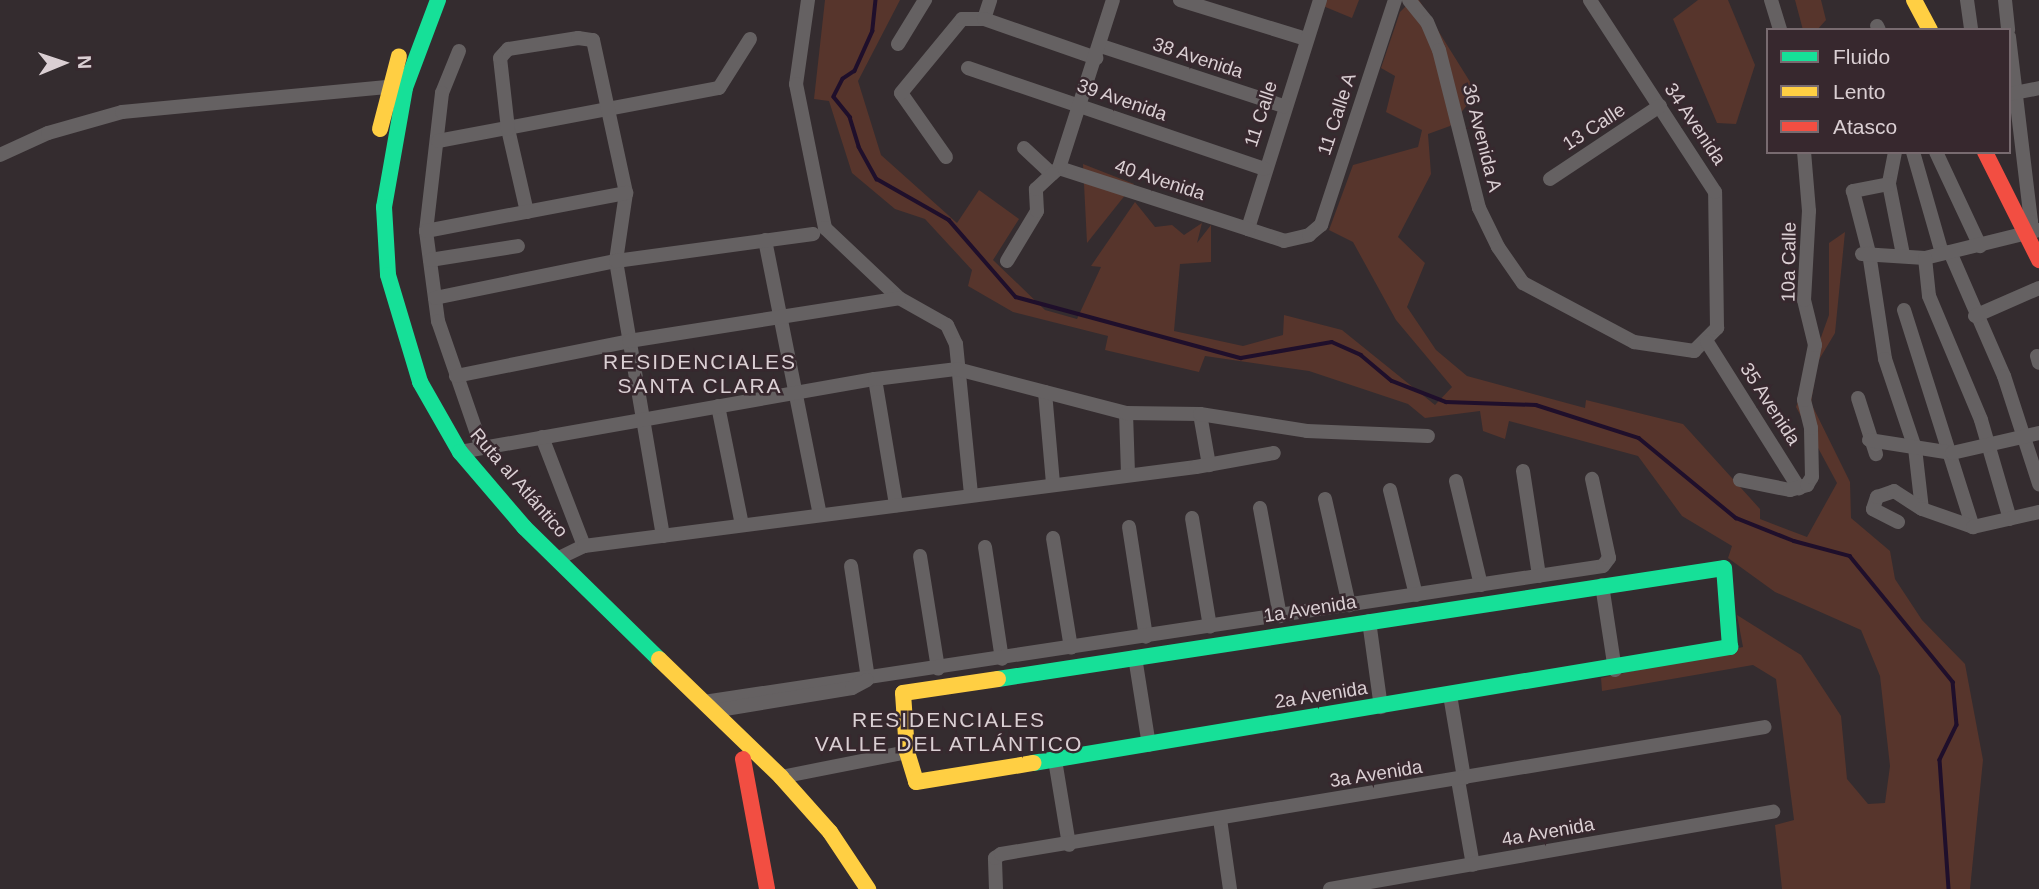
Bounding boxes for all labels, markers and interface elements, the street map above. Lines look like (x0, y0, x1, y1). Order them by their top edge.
north arrow (28, 28, 98, 98)
legend (1766, 28, 2011, 154)
street label: 38 Avenida (1149, 33, 1247, 83)
text: Fluido (1833, 45, 1890, 68)
text: N (74, 55, 95, 69)
street label: 11 Calle A (1313, 69, 1361, 159)
street label: 39 Avenida (1074, 74, 1170, 126)
street label: 11 Calle (1240, 78, 1282, 150)
street label: 34 Avenida (1659, 78, 1731, 170)
text: Lento (1833, 80, 1886, 103)
street label: 36 Avenida A (1457, 81, 1507, 195)
street label: 13 Calle (1559, 98, 1629, 156)
text: Atasco (1833, 115, 1897, 138)
street label: 40 Avenida (1111, 155, 1209, 205)
street label: 10a Calle (1777, 222, 1801, 302)
district label: RESIDENCIALES SANTA CLARA (605, 349, 795, 399)
street label: 35 Avenida (1735, 358, 1805, 450)
street label: Ruta al Atlántico (465, 423, 573, 543)
street label: 1a Avenida (1261, 590, 1359, 628)
street label: 2a Avenida (1272, 676, 1370, 714)
district label: RESIDENCIALES VALLE DEL ATLÁNTICO (816, 707, 1082, 757)
street label: 3a Avenida (1327, 755, 1425, 793)
street label: 4a Avenida (1499, 813, 1597, 851)

